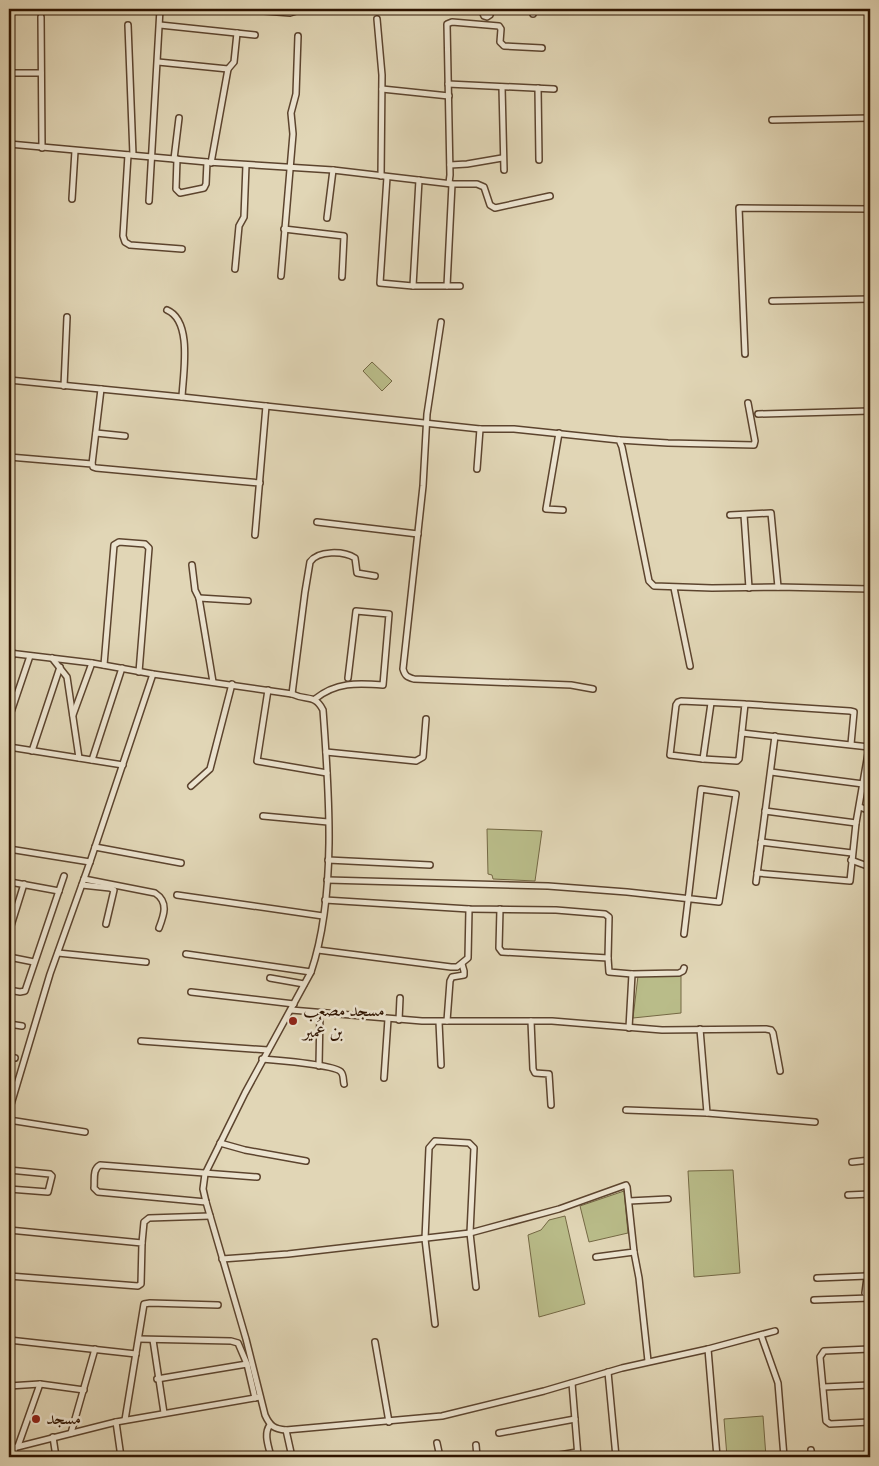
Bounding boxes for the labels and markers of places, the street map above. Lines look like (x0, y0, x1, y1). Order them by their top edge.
place label: مسجد مصعب بن عُمير (301, 1000, 385, 1043)
marker: مسجد مصعب بن عُمير (287, 1015, 299, 1027)
place label: مسجد (46, 1408, 81, 1430)
marker: مسجد (30, 1413, 42, 1425)

